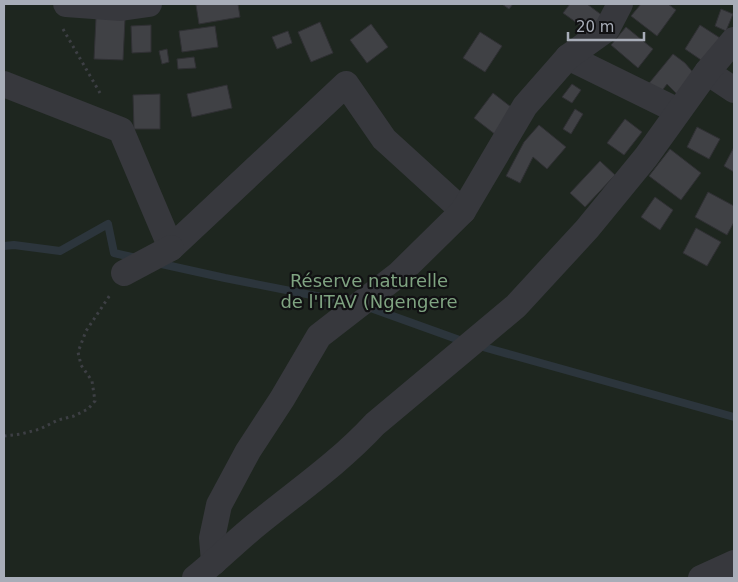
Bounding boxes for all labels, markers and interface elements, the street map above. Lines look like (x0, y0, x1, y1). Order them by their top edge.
scale bar (568, 10, 644, 42)
text: 20 m (576, 18, 614, 36)
park label: Réserve naturelle de l'ITAV (Ngengere (280, 270, 458, 312)

